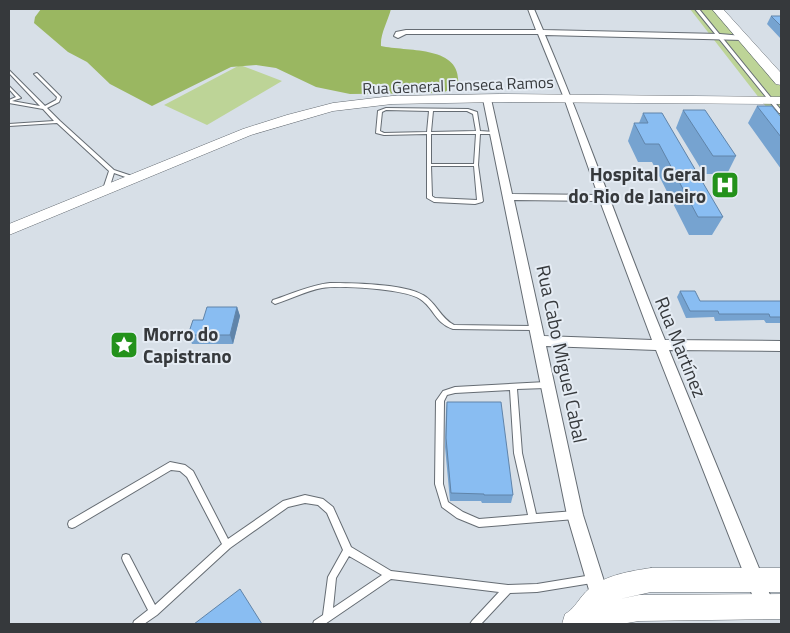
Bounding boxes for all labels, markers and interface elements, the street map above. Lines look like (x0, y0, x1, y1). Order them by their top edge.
street label: Rua General Fonseca Ramos (362, 70, 554, 100)
place label: Hospital Geral do Rio de Janeiro (568, 159, 706, 210)
hospital icon: Hospital Geral do Rio de Janeiro (710, 170, 740, 200)
street label: Rua Cabo Miguel Cabal (529, 262, 596, 446)
street label: Rua Martínez (648, 292, 715, 402)
place label: Morro do Capistrano (143, 319, 232, 370)
place icon: Morro do Capistrano (109, 330, 139, 360)

